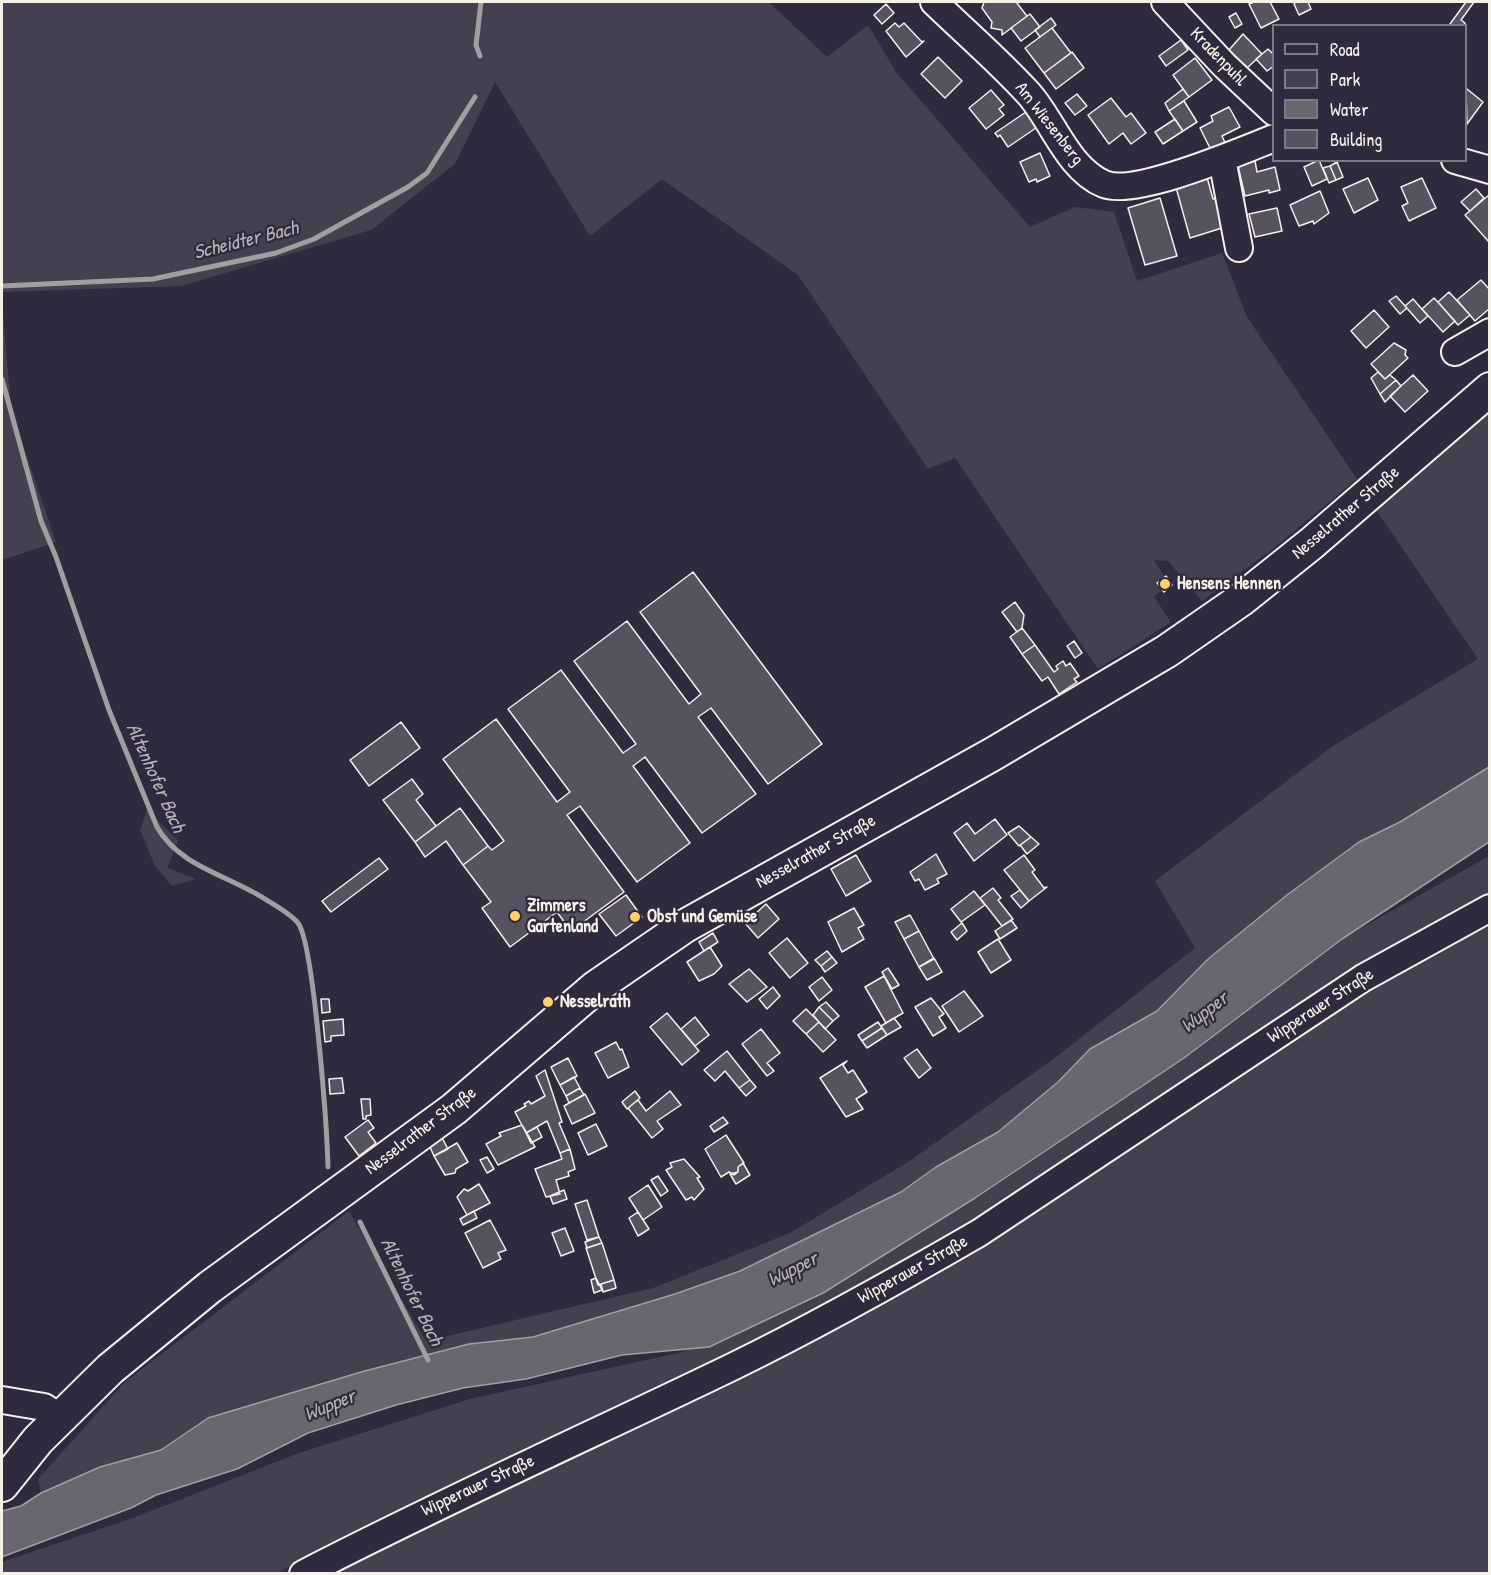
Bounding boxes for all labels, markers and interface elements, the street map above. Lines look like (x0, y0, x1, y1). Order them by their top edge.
street label: Kradenpuhl (1185, 23, 1251, 91)
legend (1272, 24, 1467, 162)
text: Road (1330, 37, 1360, 62)
text: Park (1330, 67, 1360, 92)
street label: Am Wiesenberg (1010, 78, 1088, 170)
text: Water (1330, 97, 1368, 122)
text: Building (1330, 127, 1382, 152)
water label: Scheidter Bach (191, 216, 301, 266)
street label: Nesselrather Straße (1288, 462, 1404, 564)
place label: Hensens Hennen (1177, 573, 1281, 595)
marker: Hensens Hennen (1158, 577, 1172, 591)
water label: Altenhofer Bach (120, 720, 190, 836)
street label: Nesselrather Straße (752, 810, 880, 894)
place label: Zimmers Gartenland (527, 895, 598, 938)
place label: Obst und Gemüse (647, 906, 758, 928)
marker: Zimmers Gartenland (508, 909, 522, 923)
marker: Obst und Gemüse (628, 910, 642, 924)
street label: Wipperauer Straße (1264, 964, 1378, 1048)
water label: Wupper (1177, 987, 1233, 1039)
place label: Nesselrath (560, 991, 630, 1013)
marker: Nesselrath (541, 995, 555, 1009)
street label: Nesselrather Straße (361, 1082, 481, 1180)
street label: Wipperauer Straße (854, 1231, 972, 1309)
water label: Altenhofer Bach (375, 1234, 447, 1350)
water label: Wupper (764, 1247, 822, 1293)
water label: Wupper (301, 1385, 359, 1427)
street label: Wipperauer Straße (418, 1450, 538, 1522)

